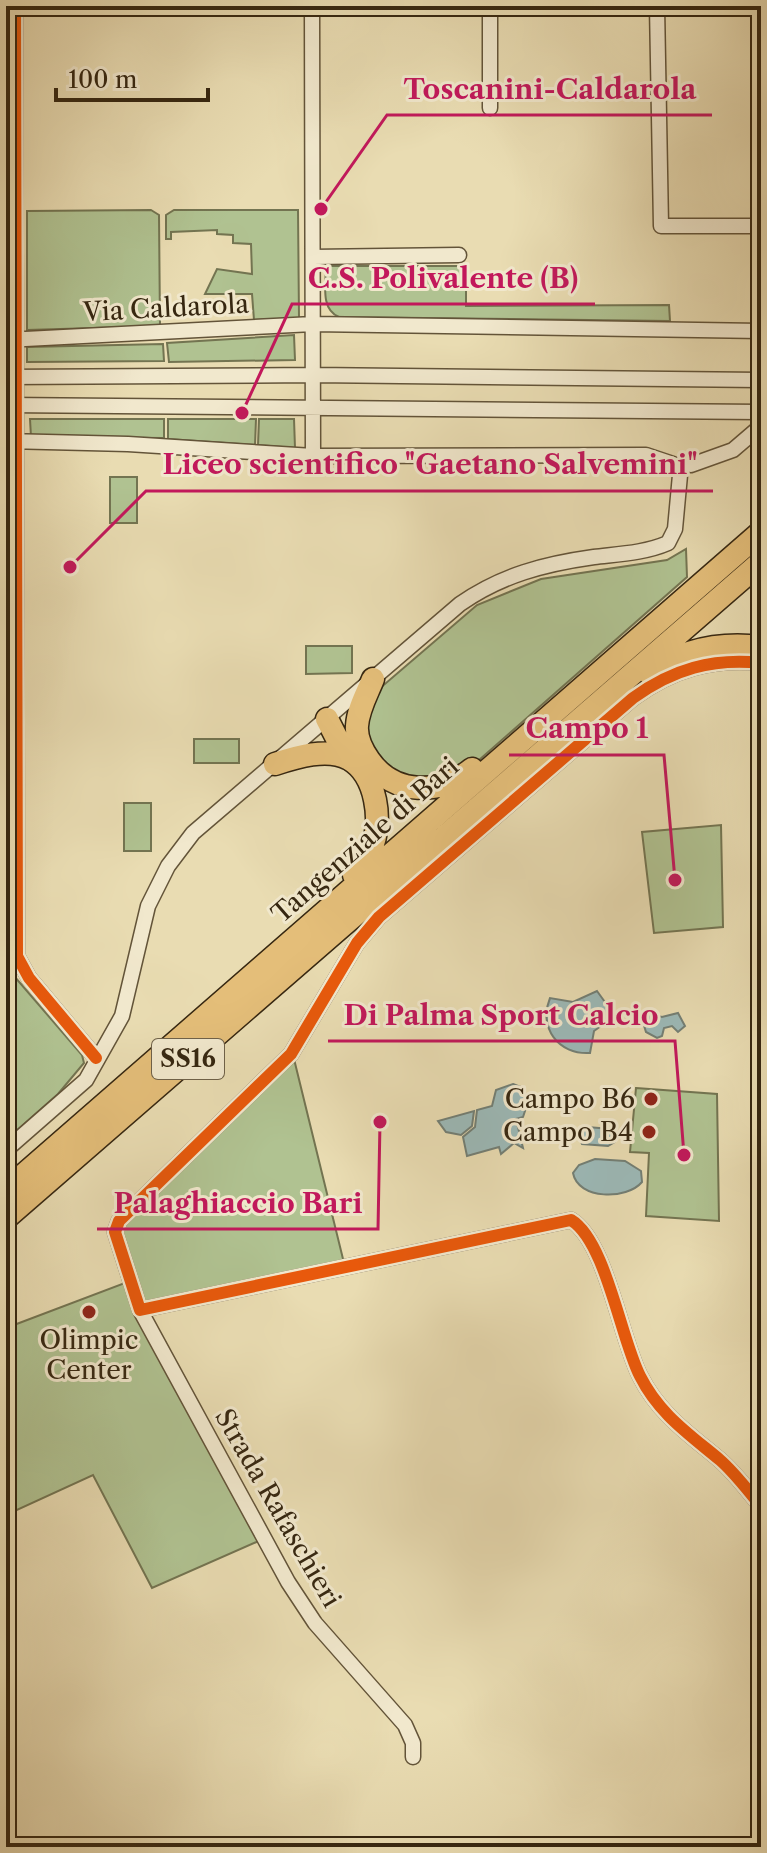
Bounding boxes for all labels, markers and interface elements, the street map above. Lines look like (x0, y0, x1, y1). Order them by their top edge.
scale bar (56, 52, 208, 102)
callout: Toscanini-Caldarola (387, 63, 712, 115)
text: 100 m (68, 65, 137, 94)
text: Toscanini-Caldarola (404, 72, 697, 106)
callout: C.S. Polivalente (B) (292, 252, 595, 304)
text: C.S. Polivalente (B) (308, 261, 578, 295)
street label: Via Caldarola (81, 288, 250, 328)
callout: Liceo scientifico "Gaetano Salvemini" (146, 439, 713, 491)
text: Liceo scientifico "Gaetano Salvemini" (162, 447, 698, 481)
callout: Campo 1 (509, 703, 664, 755)
text: Campo 1 (526, 711, 649, 745)
street label: Tangenziale di Bari (265, 750, 465, 930)
callout: Di Palma Sport Calcio (328, 989, 675, 1041)
text: Di Palma Sport Calcio (344, 998, 658, 1032)
road number: SS16 (152, 1039, 224, 1079)
place label: Campo B6 (505, 1083, 635, 1115)
marker: Campo B6 (642, 1090, 660, 1108)
place label: Campo B4 (503, 1116, 633, 1148)
marker: Campo B4 (640, 1123, 658, 1141)
callout: Palaghiaccio Bari (97, 1177, 378, 1229)
text: Palaghiaccio Bari (114, 1186, 362, 1220)
marker: Olimpic Center (80, 1303, 98, 1321)
place label: Olimpic Center (40, 1324, 138, 1386)
street label: Strada Rafaschieri (208, 1403, 348, 1613)

